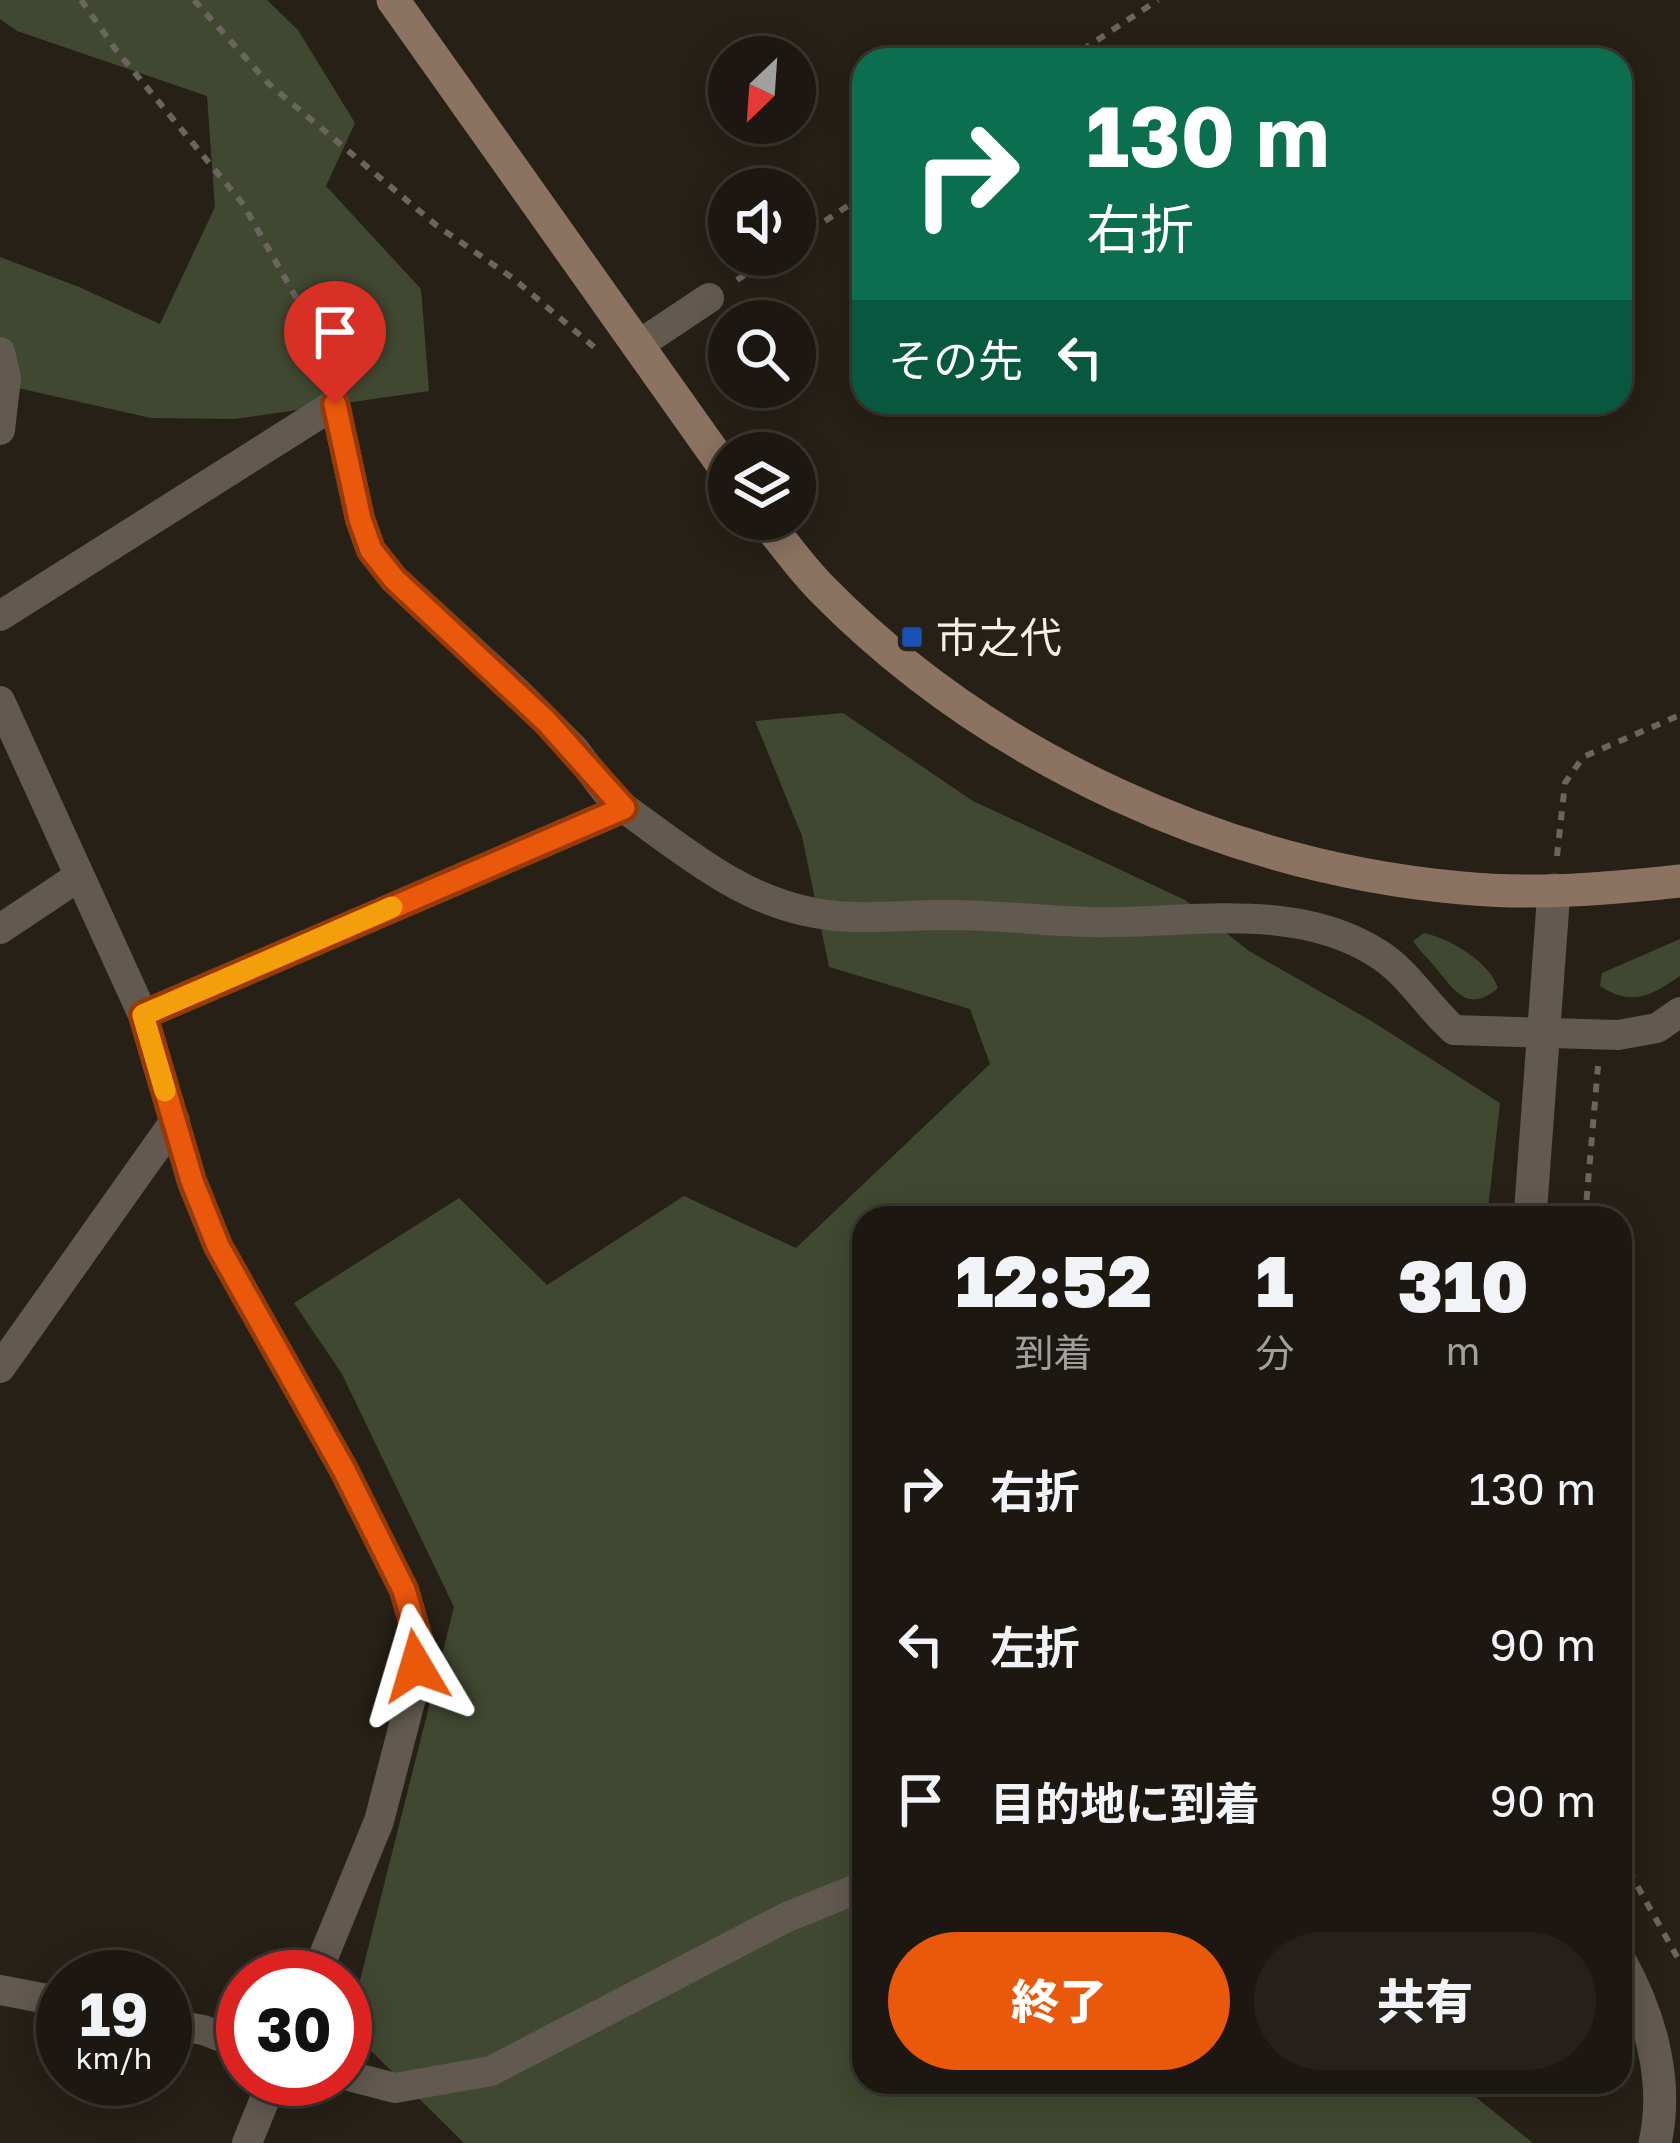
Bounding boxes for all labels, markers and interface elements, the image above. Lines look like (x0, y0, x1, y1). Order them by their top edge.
north arrow (708, 36, 816, 144)
map controls (708, 36, 816, 540)
text: 130 m (1086, 85, 1330, 185)
icon: right (888, 96, 1044, 252)
button: sound (708, 168, 816, 276)
text: 右折 (1086, 196, 1194, 261)
pin (284, 281, 386, 404)
icon: arrive (302, 299, 368, 365)
button: search (708, 300, 816, 408)
icon: left (1047, 324, 1113, 390)
text: その先 (888, 333, 1023, 387)
button: layers (708, 432, 816, 540)
place label: 市之代 (936, 612, 1062, 662)
marker: 市之代 (899, 624, 925, 650)
text: 12:52 (955, 1236, 1152, 1323)
text: 1 (1256, 1236, 1294, 1323)
text: 310 (1398, 1241, 1529, 1328)
text: m (1446, 1327, 1480, 1374)
text: 到着 (1015, 1329, 1093, 1376)
text: 分 (1255, 1329, 1294, 1376)
icon: right (888, 1455, 954, 1521)
text: 130 m (1469, 1461, 1596, 1515)
text: 右折 (990, 1464, 1080, 1518)
position arrow (353, 1603, 479, 1729)
icon: left (888, 1611, 954, 1677)
text: 90 m (1490, 1617, 1596, 1671)
text: 左折 (990, 1620, 1080, 1674)
icon: arrive (888, 1767, 954, 1833)
text: 90 m (1490, 1773, 1596, 1827)
text: 目的地に到着 (990, 1776, 1260, 1830)
button: 終了 (888, 1932, 1230, 2070)
button: 共有 (1254, 1932, 1596, 2070)
speed limit sign: 30 (216, 1950, 372, 2106)
text: 19 (79, 1977, 148, 2049)
text: km/h (76, 2040, 152, 2076)

